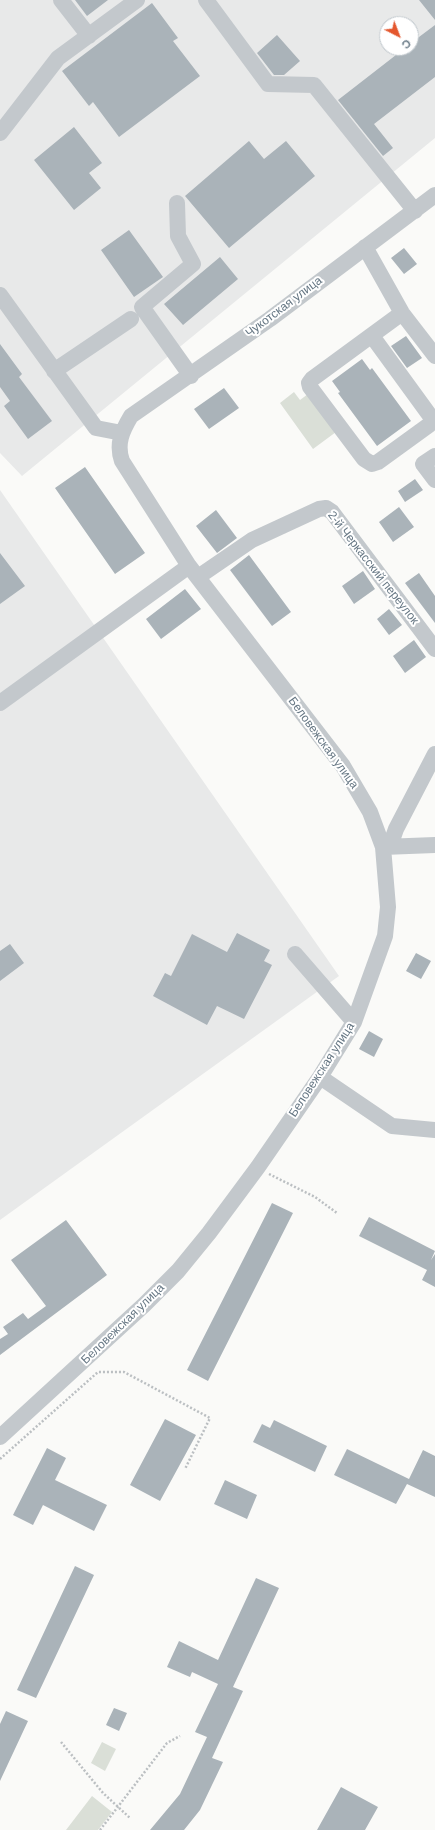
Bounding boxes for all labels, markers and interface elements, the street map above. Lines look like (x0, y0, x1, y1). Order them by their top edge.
north arrow (379, 16, 419, 56)
text: С (399, 37, 413, 51)
street label: Чукотская улица (243, 274, 325, 340)
street label: 2-й Черкасский переулок (324, 509, 422, 627)
street label: Беловежская улица (285, 694, 361, 792)
street label: Беловежская улица (286, 1020, 358, 1120)
street label: Беловежская улица (79, 1281, 167, 1367)

